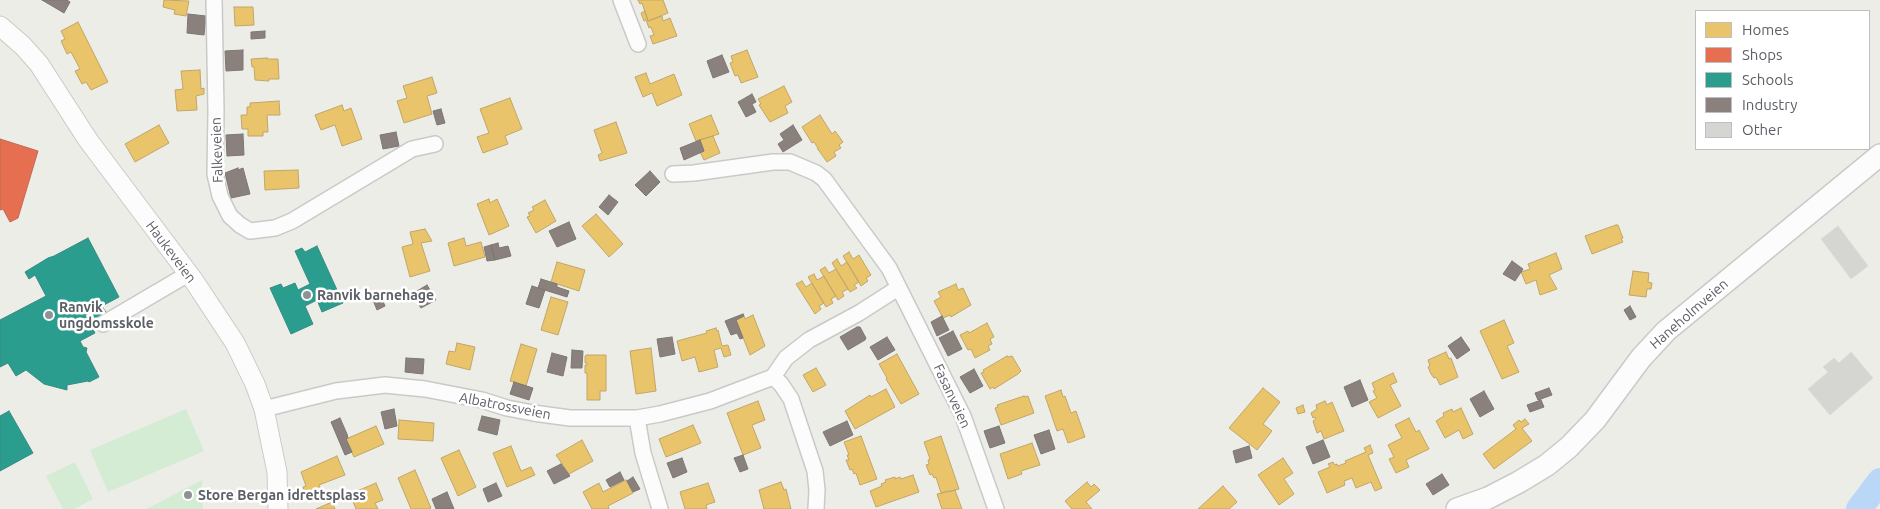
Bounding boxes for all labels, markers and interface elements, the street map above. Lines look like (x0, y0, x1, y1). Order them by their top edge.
legend (1695, 10, 1870, 150)
text: Homes (1742, 21, 1789, 38)
text: Shops (1742, 46, 1783, 63)
text: Schools (1742, 71, 1793, 88)
text: Industry (1742, 96, 1797, 113)
street label: Falkeveien (207, 117, 227, 183)
text: Other (1742, 121, 1782, 138)
street label: Haukeveien (142, 218, 200, 286)
street label: Haneholmveien (1646, 275, 1732, 353)
place label: Ranvik barnehage (317, 287, 434, 303)
marker: Ranvik barnehage (301, 289, 313, 301)
place label: Ranvik ungdomsskole (59, 299, 154, 332)
marker: Ranvik ungdomsskole (43, 309, 55, 321)
street label: Fasanveien (930, 361, 974, 431)
street label: Albatrossveien (458, 389, 552, 423)
place label: Store Bergan idrettsplass (198, 487, 366, 503)
marker: Store Bergan idrettsplass (182, 489, 194, 501)

